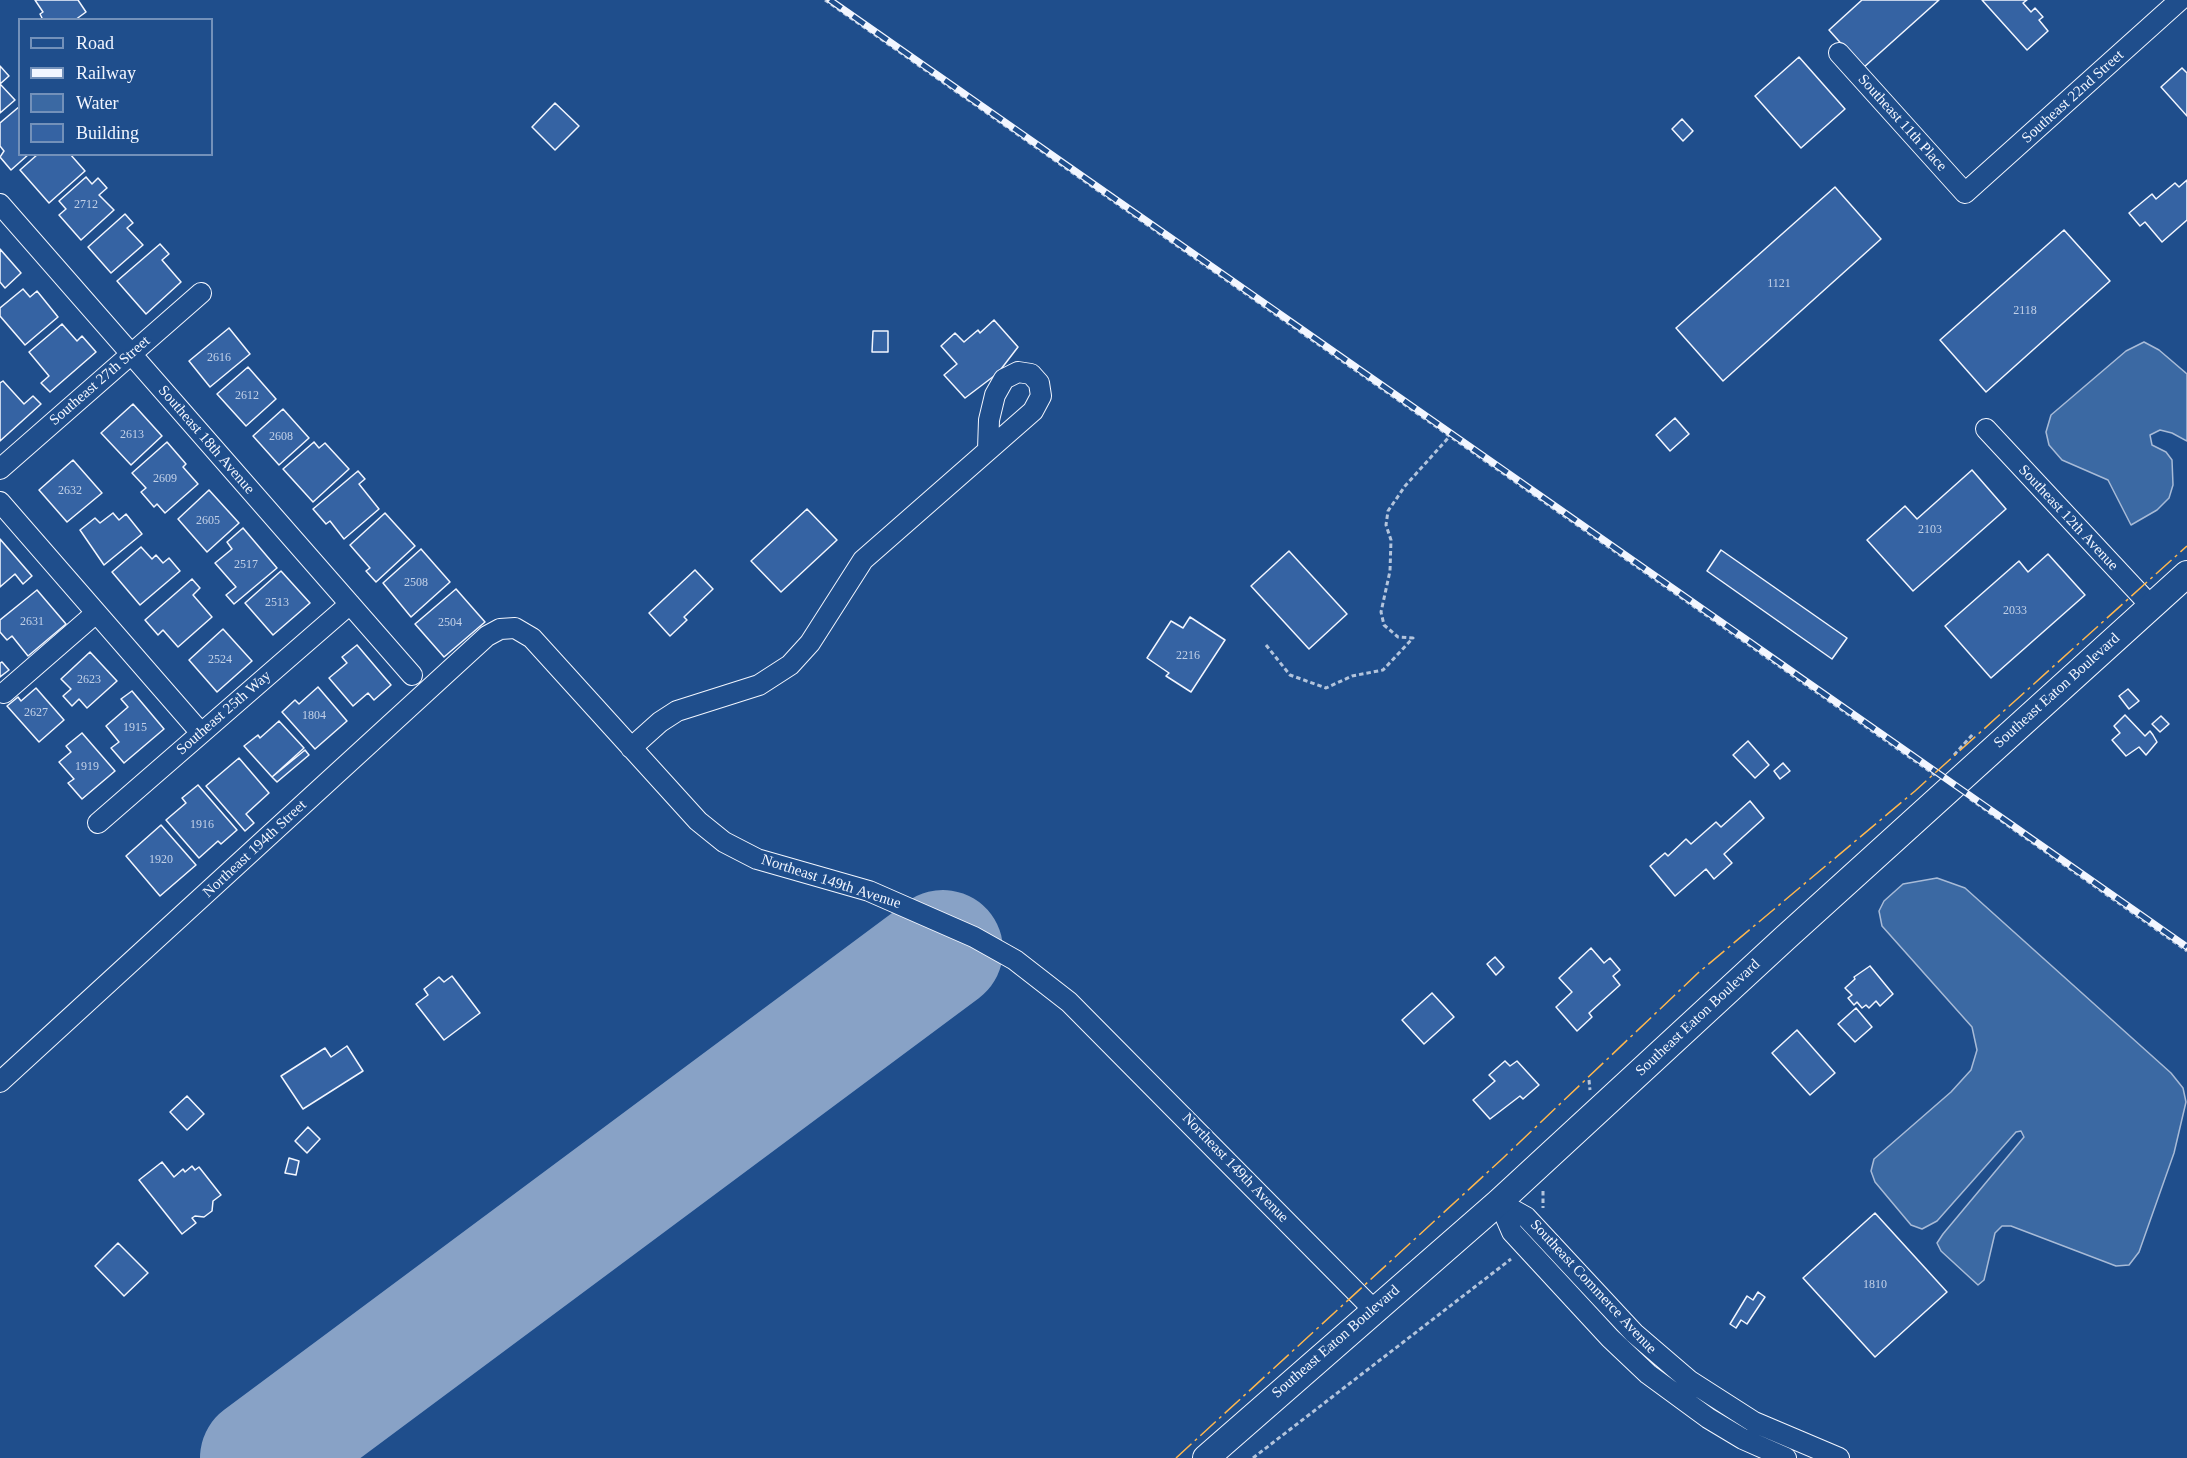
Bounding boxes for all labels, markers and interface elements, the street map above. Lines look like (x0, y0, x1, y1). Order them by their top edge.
legend (18, 18, 213, 156)
text: Road (76, 33, 114, 53)
street label: Southeast 22nd Street (2018, 47, 2128, 147)
text: Railway (76, 63, 136, 83)
street label: Southeast 11th Place (1854, 71, 1950, 175)
text: Water (76, 93, 119, 113)
text: Building (76, 123, 139, 143)
house number: 2712 (74, 198, 98, 212)
house number: 1121 (1767, 277, 1791, 291)
house number: 2118 (2013, 304, 2037, 318)
street label: Southeast 27th Street (46, 332, 154, 430)
house number: 2616 (207, 351, 231, 365)
street label: Southeast 18th Avenue (154, 382, 258, 498)
house number: 2612 (235, 389, 259, 403)
house number: 2613 (120, 428, 144, 442)
house number: 2608 (269, 430, 293, 444)
street label: Southeast 12th Avenue (2014, 461, 2122, 575)
house number: 2609 (153, 472, 177, 486)
house number: 2632 (58, 484, 82, 498)
house number: 2605 (196, 514, 220, 528)
house number: 2103 (1918, 523, 1942, 537)
house number: 2517 (234, 558, 258, 572)
house number: 2508 (404, 576, 428, 590)
house number: 2513 (265, 596, 289, 610)
house number: 2033 (2003, 604, 2027, 618)
house number: 2631 (20, 615, 44, 629)
house number: 2504 (438, 616, 462, 630)
street label: Southeast Eaton Boulevard (1990, 630, 2124, 752)
house number: 2216 (1176, 649, 1200, 663)
house number: 2524 (208, 653, 232, 667)
street label: Southeast 25th Way (173, 667, 275, 759)
house number: 2623 (77, 673, 101, 687)
house number: 2627 (24, 706, 48, 720)
house number: 1804 (302, 709, 326, 723)
house number: 1915 (123, 721, 147, 735)
house number: 1919 (75, 760, 99, 774)
street label: Northeast 194th Street (200, 796, 310, 902)
house number: 1916 (190, 818, 214, 832)
street label: Northeast 149th Avenue (759, 851, 903, 913)
house number: 1920 (149, 853, 173, 867)
street label: Southeast Eaton Boulevard (1632, 956, 1764, 1080)
street label: Northeast 149th Avenue (1178, 1109, 1292, 1227)
street label: Southeast Commerce Avenue (1526, 1216, 1660, 1358)
house number: 1810 (1863, 1278, 1887, 1292)
street label: Southeast Eaton Boulevard (1268, 1282, 1404, 1402)

